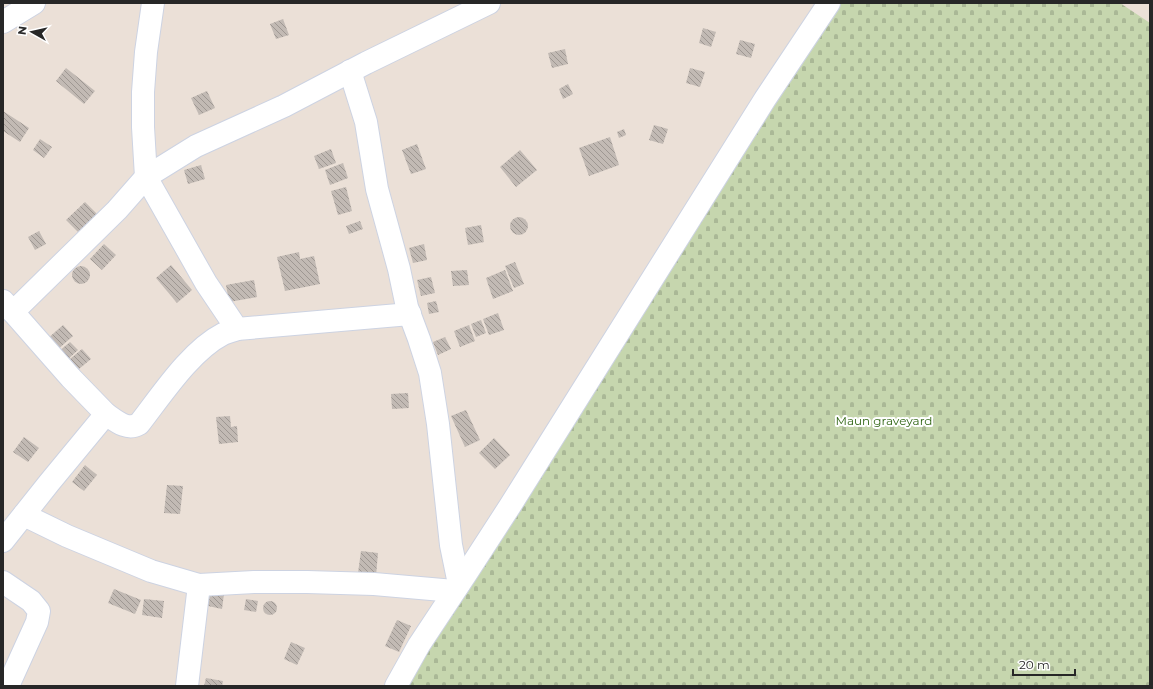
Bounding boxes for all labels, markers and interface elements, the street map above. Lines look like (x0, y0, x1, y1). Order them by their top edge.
north arrow (12, 12, 52, 52)
text: N (15, 25, 30, 36)
park label: Maun graveyard (835, 413, 933, 428)
scale bar (1013, 651, 1075, 677)
text: 20 m (1019, 657, 1050, 672)

